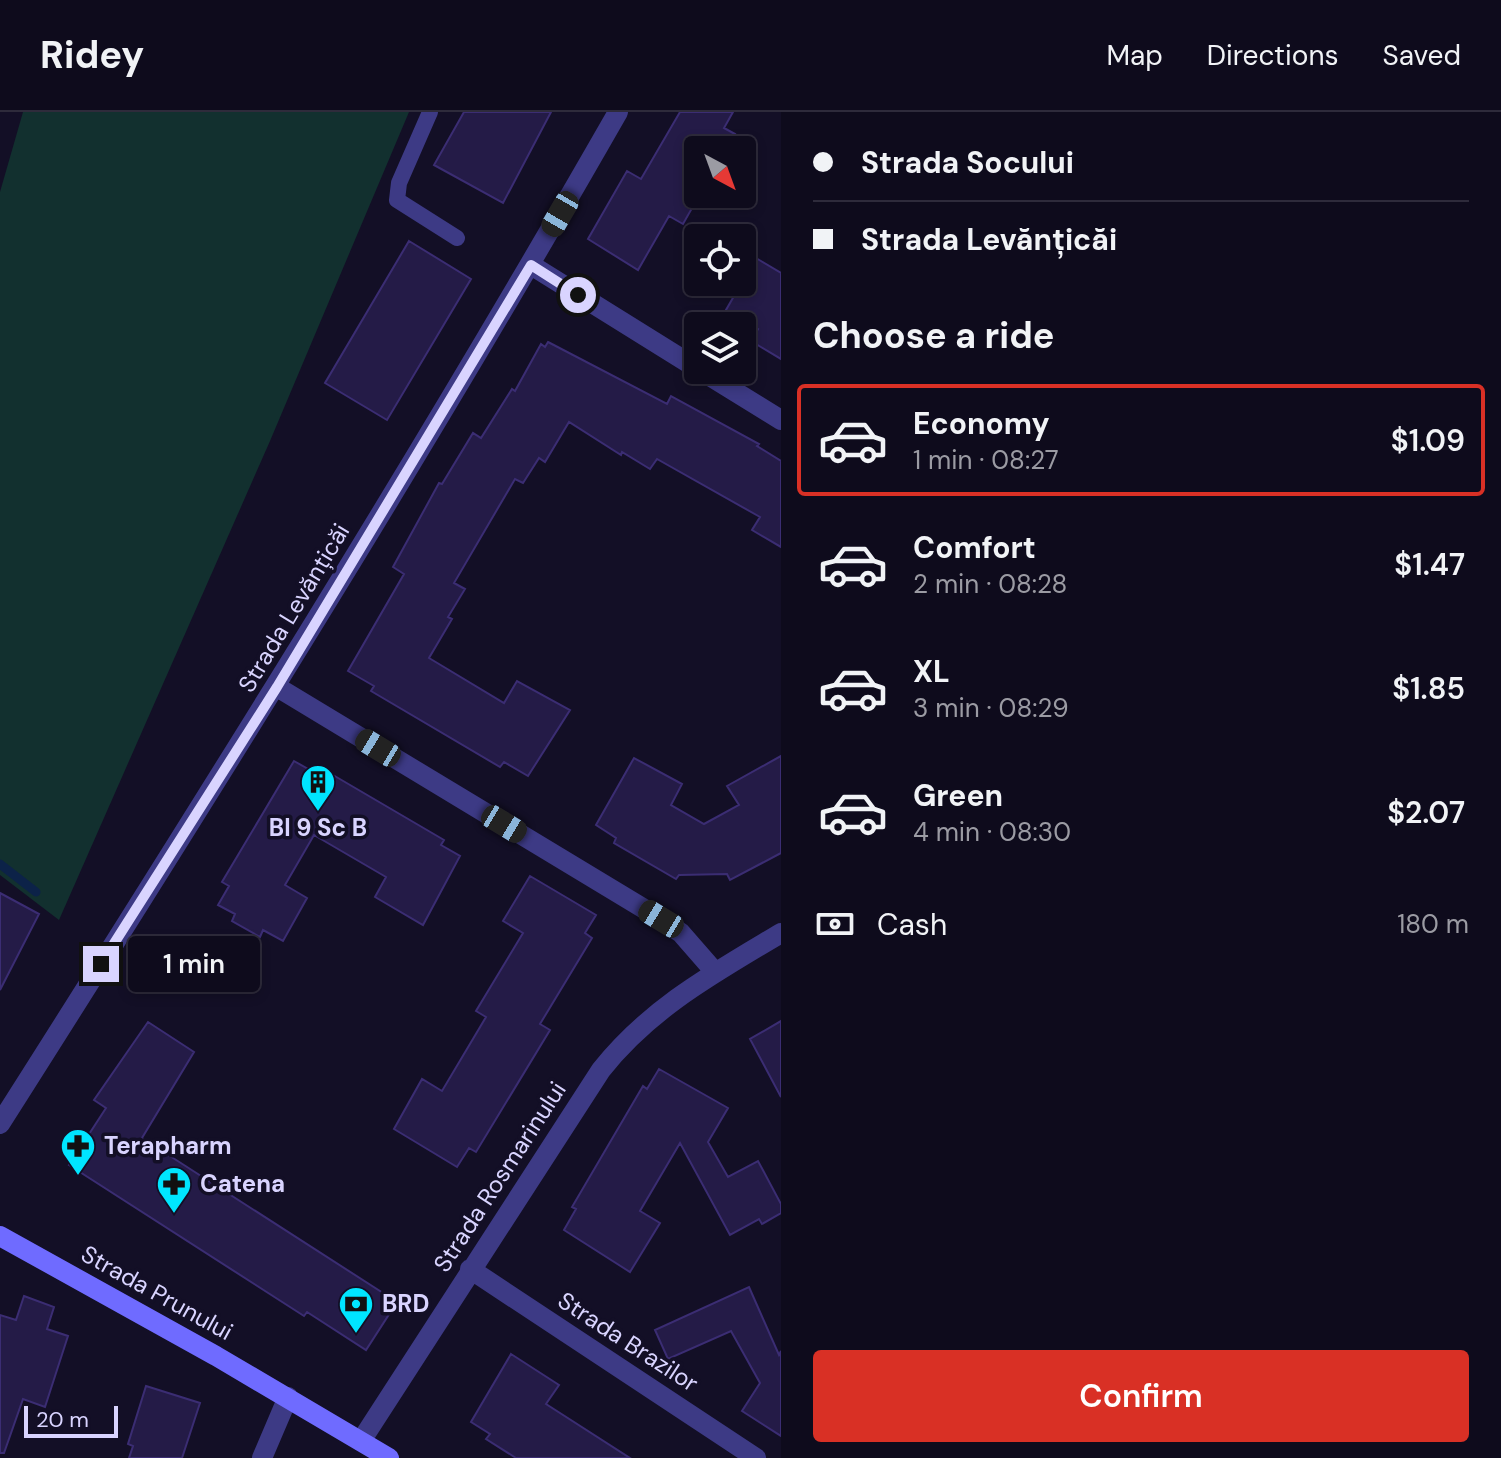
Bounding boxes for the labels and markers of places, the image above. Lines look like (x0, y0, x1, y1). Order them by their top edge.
building icon: Bl 9 Sc B (299, 763, 337, 813)
place label: Bl 9 Sc B (269, 812, 367, 843)
pharmacy icon: Terapharm (59, 1127, 97, 1177)
place label: Terapharm (104, 1130, 232, 1161)
pharmacy icon: Catena (155, 1165, 193, 1215)
place label: Catena (200, 1168, 285, 1199)
bank icon: BRD (337, 1285, 375, 1335)
place label: BRD (382, 1288, 429, 1319)

